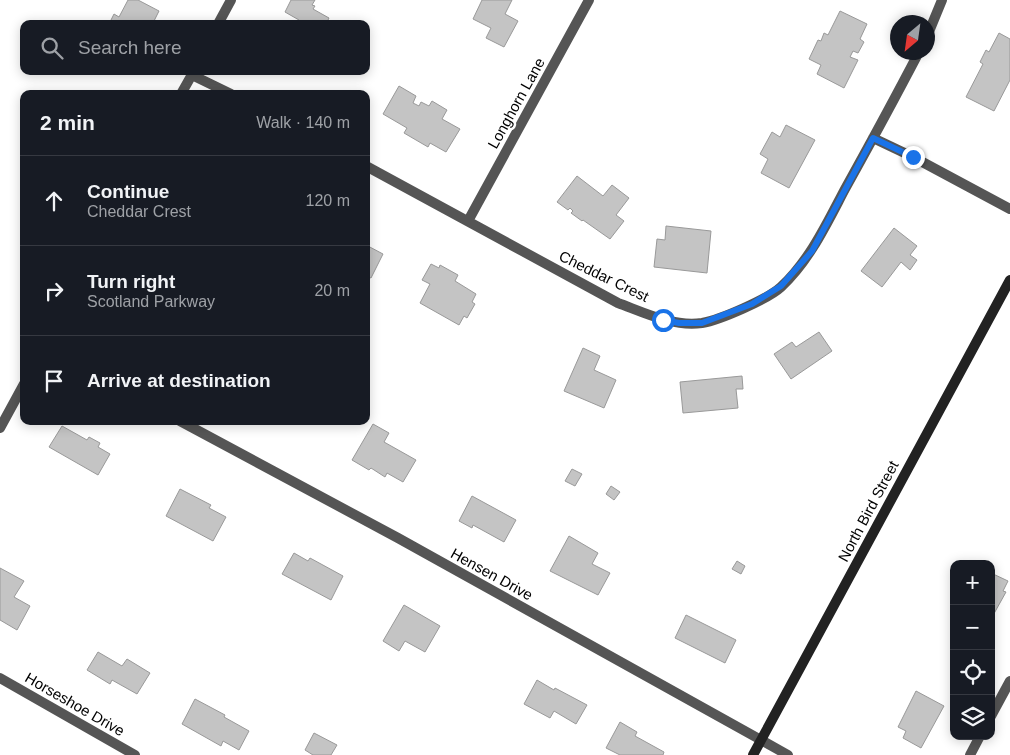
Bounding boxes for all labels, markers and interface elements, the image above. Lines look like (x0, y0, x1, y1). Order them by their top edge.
north arrow (890, 15, 935, 60)
search box (20, 20, 370, 75)
icon: search (38, 34, 66, 62)
text: Search here (78, 37, 182, 58)
street label: Longhorn Lane (484, 55, 548, 151)
text: 2 min (40, 111, 95, 134)
text: Walk · 140 m (256, 114, 350, 131)
route end (902, 146, 925, 169)
text: Continue (87, 181, 169, 202)
icon: ahead (40, 187, 68, 215)
text: 120 m (306, 192, 350, 209)
text: Cheddar Crest (87, 203, 191, 220)
street label: Cheddar Crest (556, 247, 652, 305)
text: Turn right (87, 271, 175, 292)
icon: right (40, 277, 68, 305)
text: 20 m (314, 282, 350, 299)
text: Scotland Parkway (87, 293, 215, 310)
route start (652, 309, 675, 332)
icon: arrive (40, 367, 68, 395)
text: Arrive at destination (87, 370, 271, 391)
street label: North Bird Street (834, 457, 902, 564)
street label: Hensen Drive (448, 545, 536, 603)
map controls (950, 560, 995, 740)
button: + (950, 560, 995, 605)
button: − (950, 605, 995, 650)
button: locate (950, 650, 995, 695)
street label: Horseshoe Drive (22, 669, 128, 739)
button: layers (950, 695, 995, 740)

